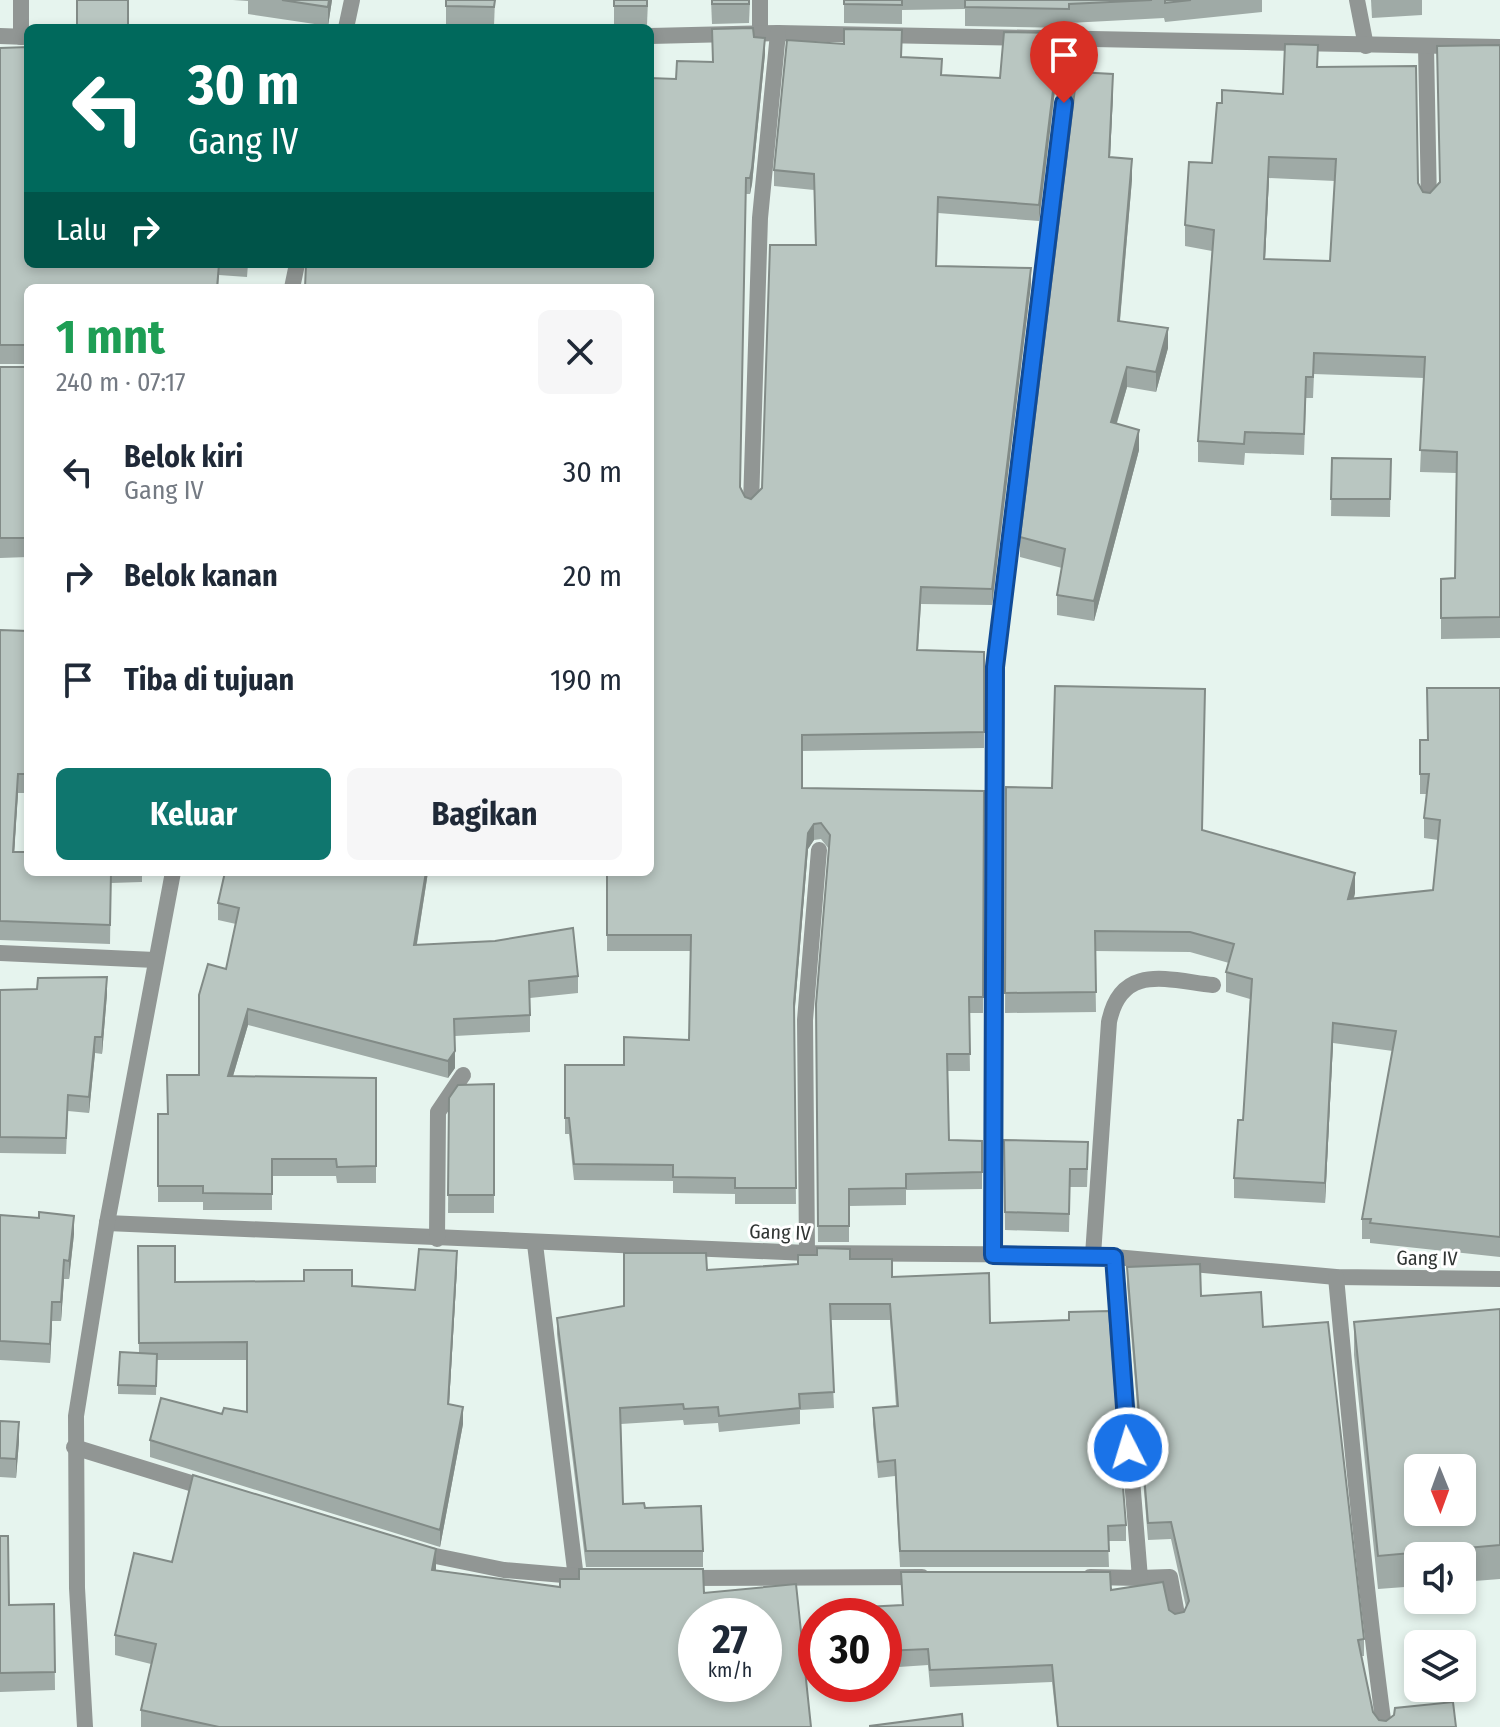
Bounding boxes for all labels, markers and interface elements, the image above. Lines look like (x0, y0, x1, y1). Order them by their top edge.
pin (1030, 21, 1098, 103)
icon: arrive (1042, 33, 1086, 77)
text: 30 m (188, 52, 299, 119)
icon: left (56, 56, 160, 160)
text: Gang IV (188, 120, 298, 164)
icon: right (123, 208, 167, 252)
text: Lalu (56, 212, 107, 248)
text: 1 mnt (56, 308, 165, 366)
button: close (538, 310, 622, 394)
text: 240 m · 07:17 (56, 367, 186, 398)
text: Belok kiri (124, 439, 243, 475)
icon: left (56, 450, 100, 494)
text: 30 m (563, 454, 622, 490)
text: Gang IV (124, 475, 204, 506)
icon: right (56, 554, 100, 598)
text: Belok kanan (124, 558, 278, 594)
text: 20 m (563, 558, 622, 594)
icon: arrive (56, 658, 100, 702)
text: Tiba di tujuan (124, 662, 294, 698)
text: 190 m (550, 662, 622, 698)
button: Keluar (56, 768, 331, 860)
button: Bagikan (347, 768, 622, 860)
street label: Gang IV (749, 1219, 812, 1245)
street label: Gang IV (1396, 1245, 1459, 1271)
position arrow (1086, 1406, 1170, 1490)
north arrow (1404, 1454, 1476, 1526)
map controls (1404, 1454, 1476, 1702)
button: sound (1404, 1542, 1476, 1614)
speed limit sign: 30 (798, 1598, 902, 1702)
text: 27 (712, 1616, 748, 1664)
button: layers (1404, 1630, 1476, 1702)
text: km/h (708, 1658, 752, 1682)

